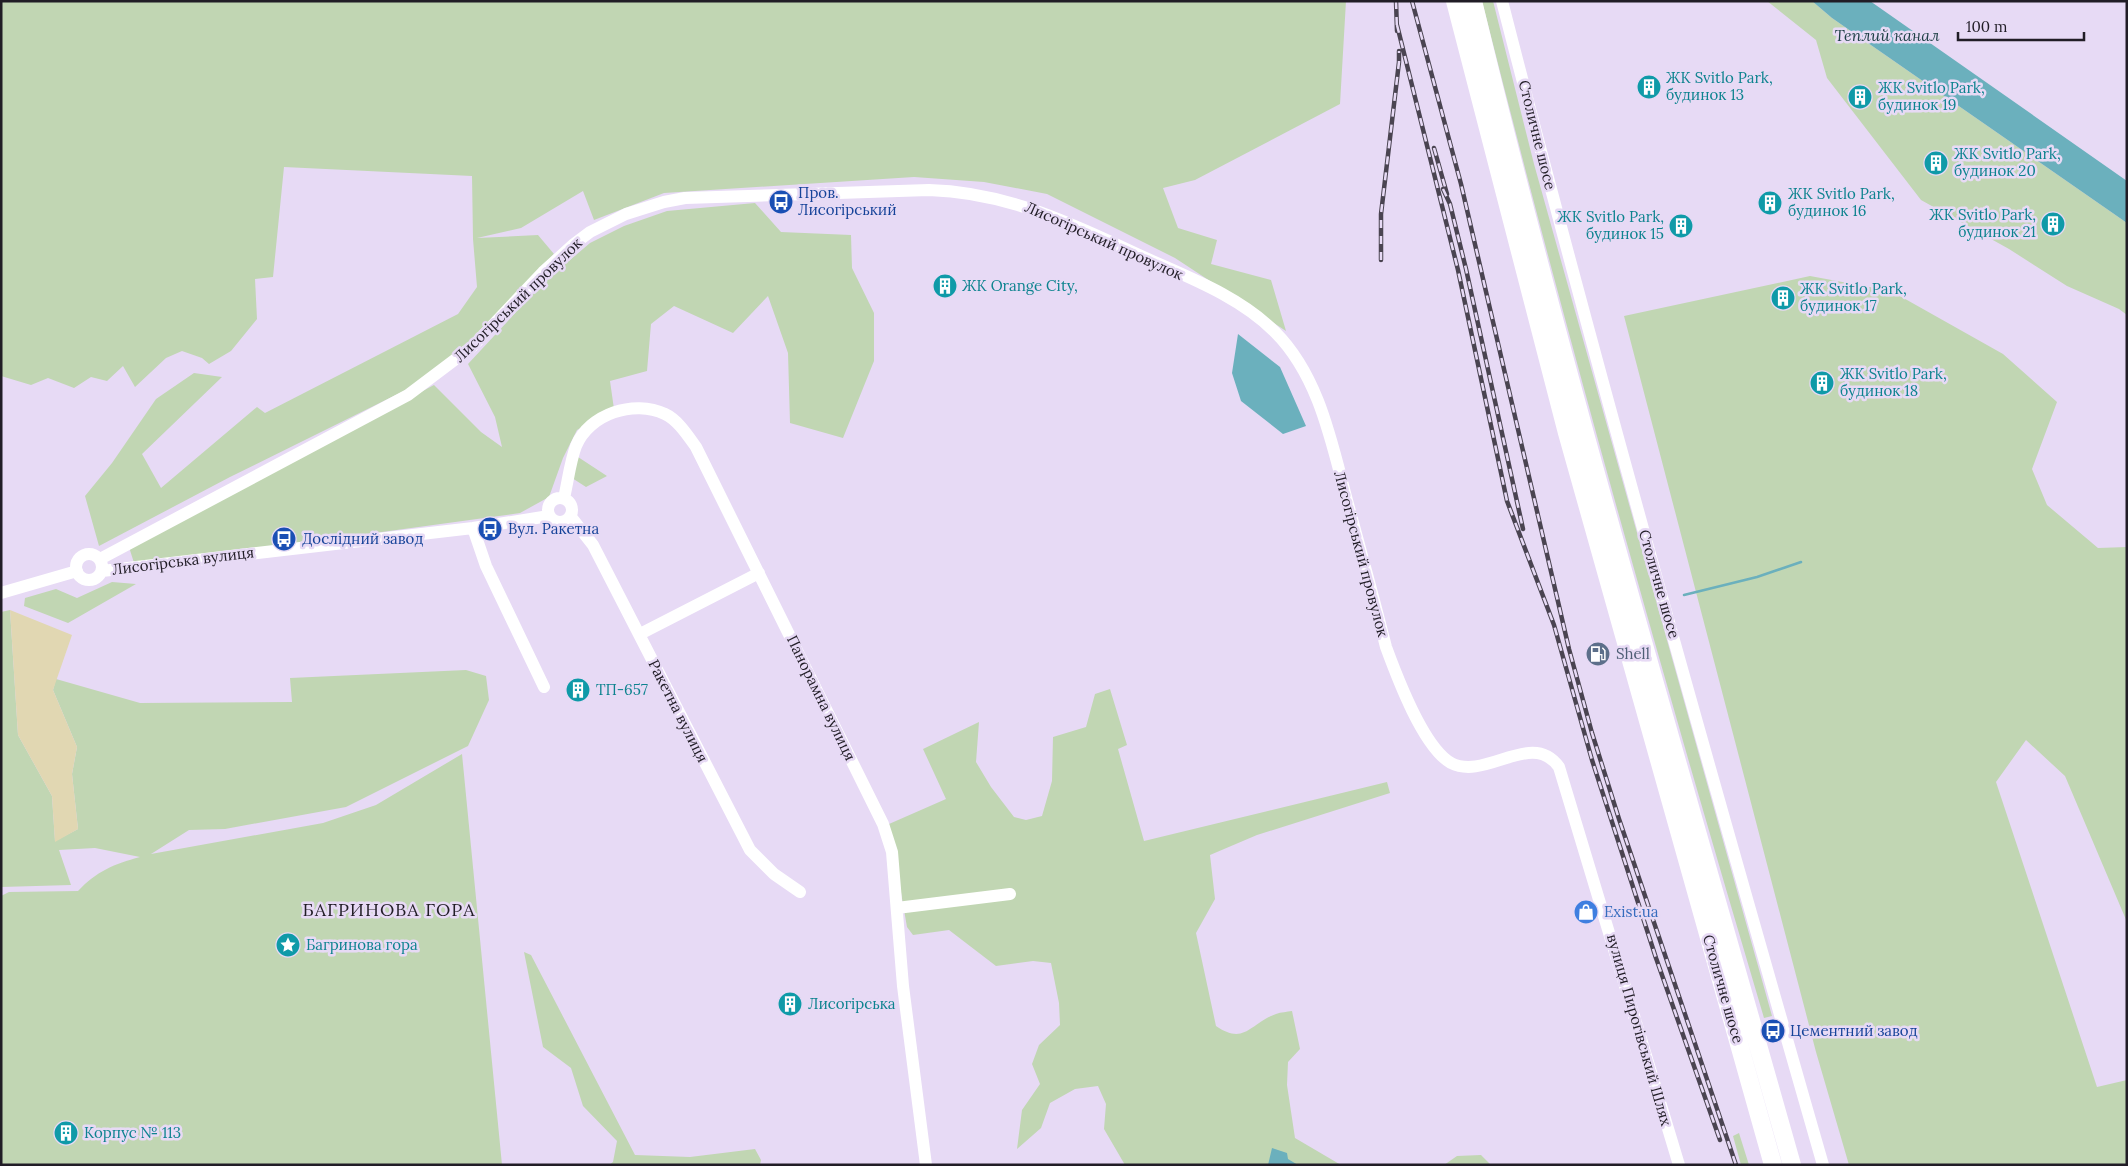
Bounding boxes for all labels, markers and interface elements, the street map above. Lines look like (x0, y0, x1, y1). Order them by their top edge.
scale bar (1958, 10, 2084, 42)
text: 100 m (1966, 17, 2007, 36)
water label: Теплий канал (1835, 25, 1940, 45)
place label: ЖК Svitlo Park, будинок 13 (1666, 68, 1773, 104)
building icon: ЖК Svitlo Park, будинок 13 (1636, 74, 1662, 100)
street label: Столичне шосе (1515, 78, 1560, 192)
place label: ЖК Svitlo Park, будинок 19 (1878, 78, 1985, 114)
building icon: ЖК Svitlo Park, будинок 19 (1847, 84, 1873, 110)
place label: ЖК Svitlo Park, будинок 20 (1954, 144, 2061, 180)
building icon: ЖК Svitlo Park, будинок 20 (1923, 150, 1949, 176)
place label: Пров. Лисогірський (798, 183, 897, 219)
place label: ЖК Svitlo Park, будинок 16 (1788, 184, 1895, 220)
bus stop icon: Пров. Лисогірський (768, 189, 794, 215)
building icon: ЖК Svitlo Park, будинок 16 (1757, 190, 1783, 216)
street label: Лисогірський провулок (1022, 197, 1186, 284)
place label: ЖК Svitlo Park, будинок 21 (1929, 205, 2036, 241)
place label: ЖК Svitlo Park, будинок 15 (1557, 207, 1664, 243)
building icon: ЖК Svitlo Park, будинок 21 (2040, 211, 2066, 237)
building icon: ЖК Svitlo Park, будинок 15 (1668, 213, 1694, 239)
street label: Лисогірський провулок (450, 233, 586, 366)
building icon: ЖК Orange City, (932, 273, 958, 299)
place label: ЖК Orange City, (962, 276, 1078, 295)
place label: ЖК Svitlo Park, будинок 17 (1800, 279, 1907, 315)
building icon: ЖК Svitlo Park, будинок 17 (1770, 285, 1796, 311)
place label: ЖК Svitlo Park, будинок 18 (1840, 364, 1947, 400)
building icon: ЖК Svitlo Park, будинок 18 (1809, 370, 1835, 396)
street label: Лисогірський провулок (1330, 469, 1393, 639)
bus stop icon: Вул. Ракетна (477, 516, 503, 542)
place label: Вул. Ракетна (508, 519, 599, 538)
bus stop icon: Дослідний завод (271, 526, 297, 552)
street label: Столичне шосе (1635, 527, 1684, 640)
place label: Дослідний завод (302, 529, 423, 548)
street label: Лисогірська вулиця (111, 542, 255, 579)
street label: Панорамна вулиця (783, 632, 860, 764)
fuel station icon: Shell (1585, 641, 1611, 667)
place label: Shell (1616, 644, 1650, 663)
street label: Ракетна вулиця (644, 656, 713, 765)
building icon: ТП-657 (565, 677, 591, 703)
place label: ТП-657 (596, 680, 648, 699)
district label: БАГРИНОВА ГОРА (303, 898, 475, 921)
shop icon: Exist.ua (1573, 899, 1599, 925)
place label: Exist.ua (1604, 902, 1659, 921)
place icon: Багринова гора (275, 932, 301, 958)
street label: вулиця Пирогівський Шлях (1603, 932, 1676, 1128)
street label: Столичне шосе (1699, 932, 1748, 1045)
place label: Багринова гора (306, 935, 418, 954)
building icon: Лисогірська (777, 991, 803, 1017)
place label: Лисогірська (808, 994, 896, 1013)
bus stop icon: Цементний завод (1760, 1018, 1786, 1044)
place label: Цементний завод (1790, 1021, 1918, 1040)
building icon: Корпус № 113 (53, 1120, 79, 1146)
place label: Корпус № 113 (84, 1123, 181, 1142)

